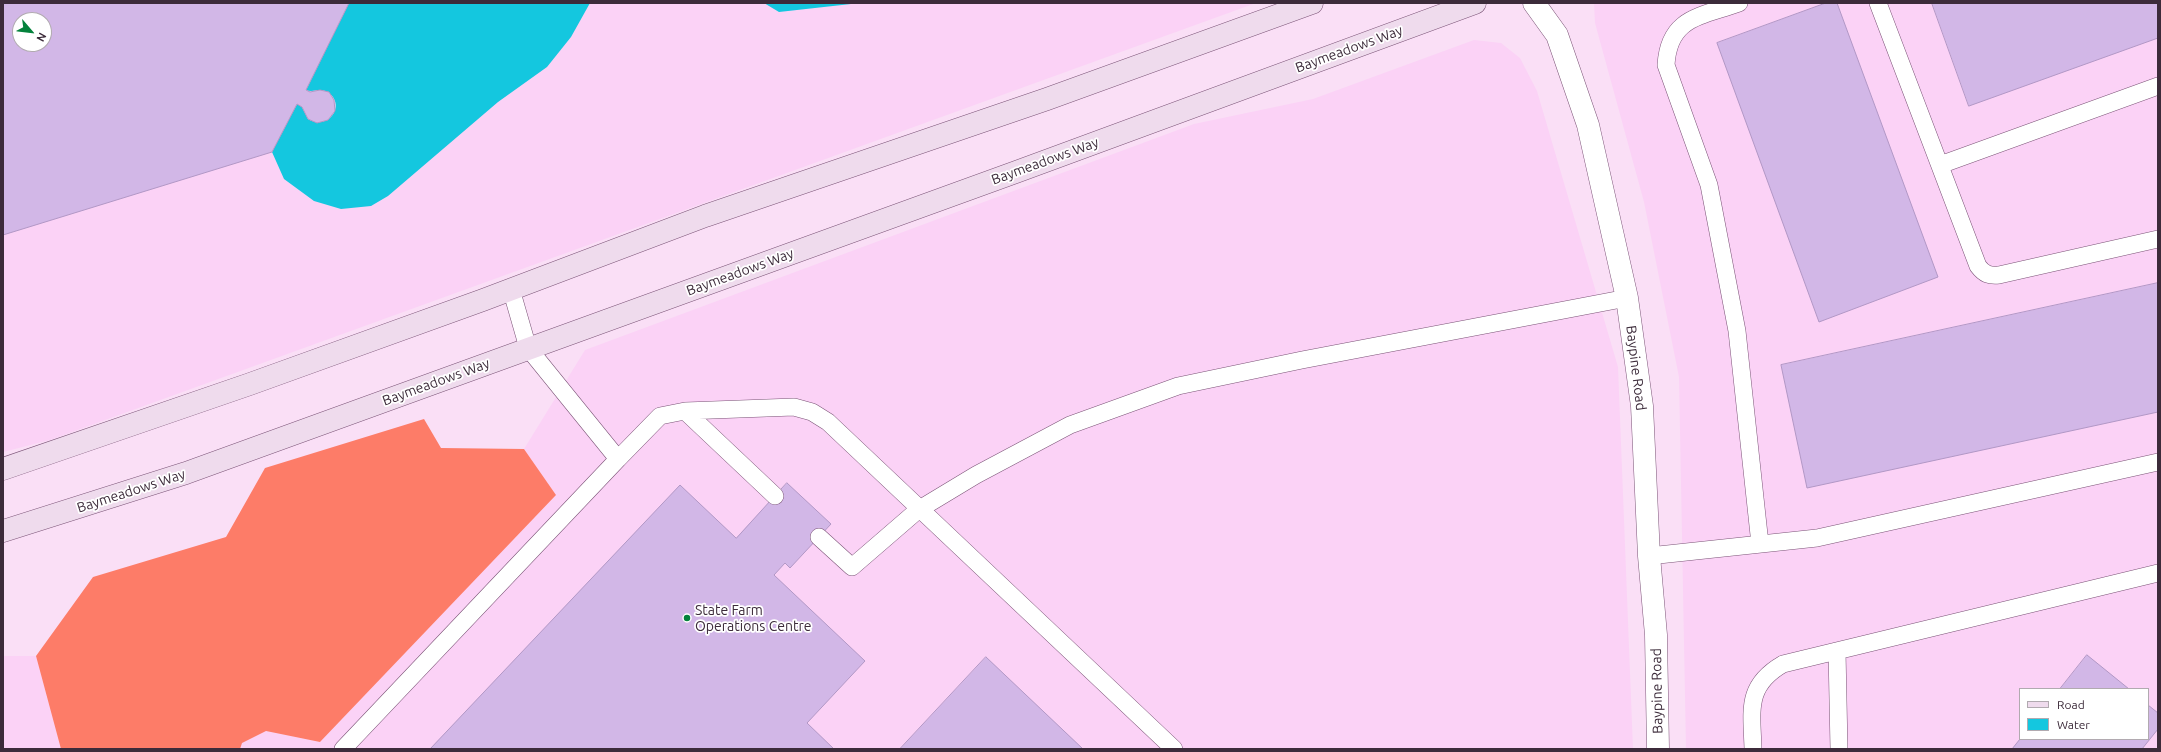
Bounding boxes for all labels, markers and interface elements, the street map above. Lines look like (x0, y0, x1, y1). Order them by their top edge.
north arrow (12, 12, 52, 52)
street label: Baymeadows Way (1293, 22, 1405, 76)
text: N (34, 31, 49, 44)
street label: Baymeadows Way (989, 134, 1101, 188)
street label: Baymeadows Way (684, 245, 796, 299)
street label: Baypine Road (1622, 324, 1650, 412)
street label: Baymeadows Way (380, 355, 492, 409)
street label: Baymeadows Way (75, 466, 187, 516)
place label: State Farm Operations Centre (695, 602, 811, 634)
marker: State Farm Operations Centre (682, 613, 692, 623)
street label: Baypine Road (1648, 648, 1666, 734)
legend (2019, 688, 2149, 740)
text: Road (2057, 698, 2085, 711)
text: Water (2057, 718, 2090, 731)

